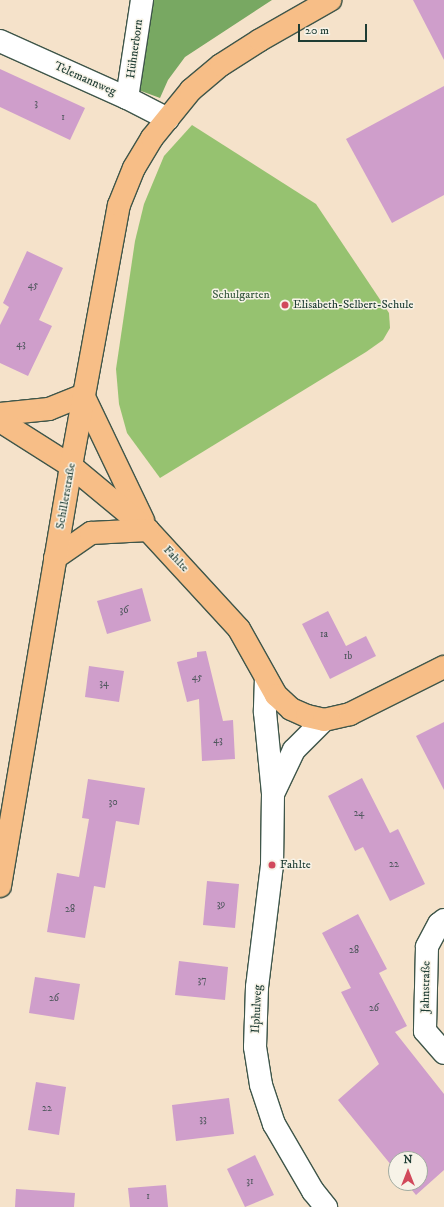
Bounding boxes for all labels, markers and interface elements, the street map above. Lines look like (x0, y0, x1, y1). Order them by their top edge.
scale bar (300, 16, 369, 42)
street label: Hühnerborn (124, 18, 146, 80)
text: 20 m (305, 23, 329, 38)
street label: Telemannweg (52, 59, 118, 99)
house number: 3 (34, 98, 38, 110)
house number: 1 (61, 112, 65, 124)
house number: 45 (28, 280, 38, 292)
park label: Schulgarten (212, 288, 270, 302)
place label: Elisabeth-Selbert-Schule (293, 298, 414, 312)
marker: Elisabeth-Selbert-Schule (280, 300, 290, 310)
house number: 43 (16, 339, 26, 351)
street label: Schillerstraße (53, 462, 79, 530)
street label: Fahlte (160, 543, 192, 575)
house number: 36 (120, 605, 128, 617)
house number: 1a (320, 629, 328, 641)
house number: 1b (344, 651, 352, 663)
house number: 45 (192, 672, 202, 684)
house number: 34 (99, 678, 109, 690)
house number: 43 (213, 735, 223, 747)
house number: 30 (108, 797, 118, 809)
house number: 24 (354, 808, 364, 820)
place label: Fahlte (280, 858, 311, 872)
house number: 22 (389, 859, 399, 871)
marker: Fahlte (267, 860, 277, 870)
house number: 39 (217, 899, 225, 911)
house number: 28 (65, 904, 75, 916)
house number: 28 (349, 945, 359, 957)
street label: Jahnstraße (418, 961, 434, 1013)
house number: 37 (198, 975, 206, 987)
street label: Ilphulweg (249, 984, 265, 1034)
house number: 26 (49, 993, 59, 1005)
house number: 26 (369, 1003, 379, 1015)
house number: 22 (42, 1103, 52, 1115)
house number: 33 (199, 1114, 207, 1126)
north arrow (388, 1151, 428, 1191)
text: N (403, 1153, 413, 1167)
house number: 31 (246, 1176, 254, 1188)
house number: 1 (146, 1191, 150, 1203)

